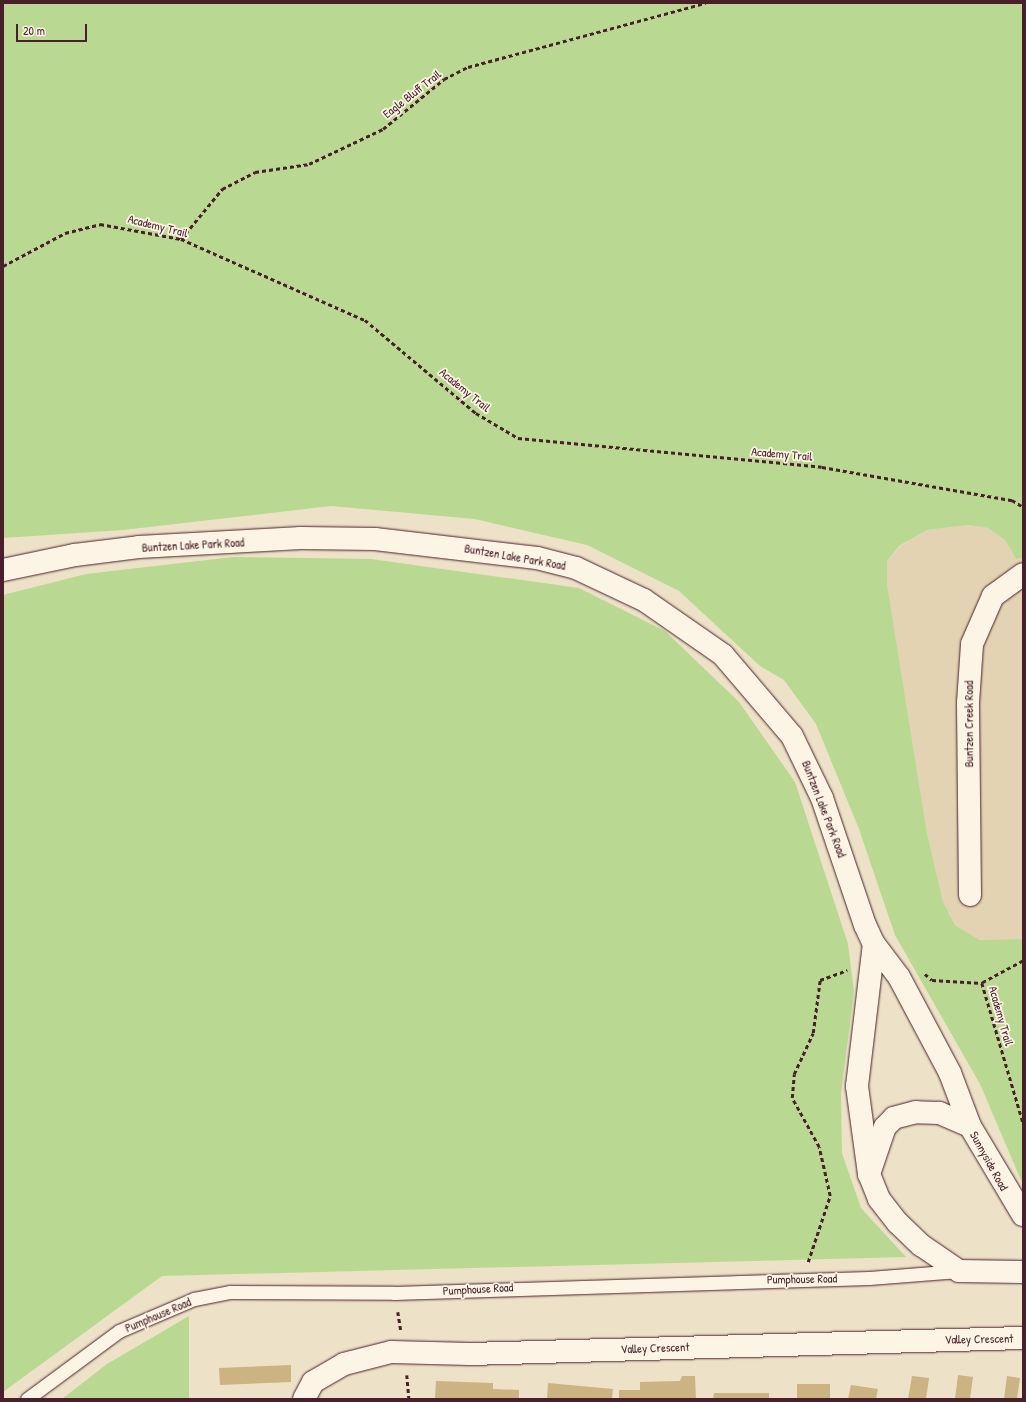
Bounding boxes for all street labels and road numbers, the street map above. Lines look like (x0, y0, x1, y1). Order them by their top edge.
street label: Eagle Bluff Trail (380, 67, 444, 121)
street label: Academy Trail (126, 212, 190, 240)
street label: Academy Trail (437, 365, 493, 415)
street label: Academy Trail (751, 444, 813, 464)
street label: Buntzen Lake Park Road (141, 535, 245, 555)
street label: Buntzen Lake Park Road (463, 541, 567, 573)
street label: Buntzen Creek Road (962, 681, 976, 767)
street label: Buntzen Lake Park Road (799, 758, 849, 860)
street label: Academy Trail (986, 984, 1016, 1048)
street label: Sunnyside Road (967, 1129, 1011, 1193)
street label: Pumphouse Road (767, 1271, 837, 1287)
street label: Pumphouse Road (442, 1280, 514, 1298)
street label: Pumphouse Road (123, 1295, 193, 1335)
street label: Valley Crescent (944, 1331, 1014, 1347)
street label: Valley Crescent (620, 1340, 690, 1356)

